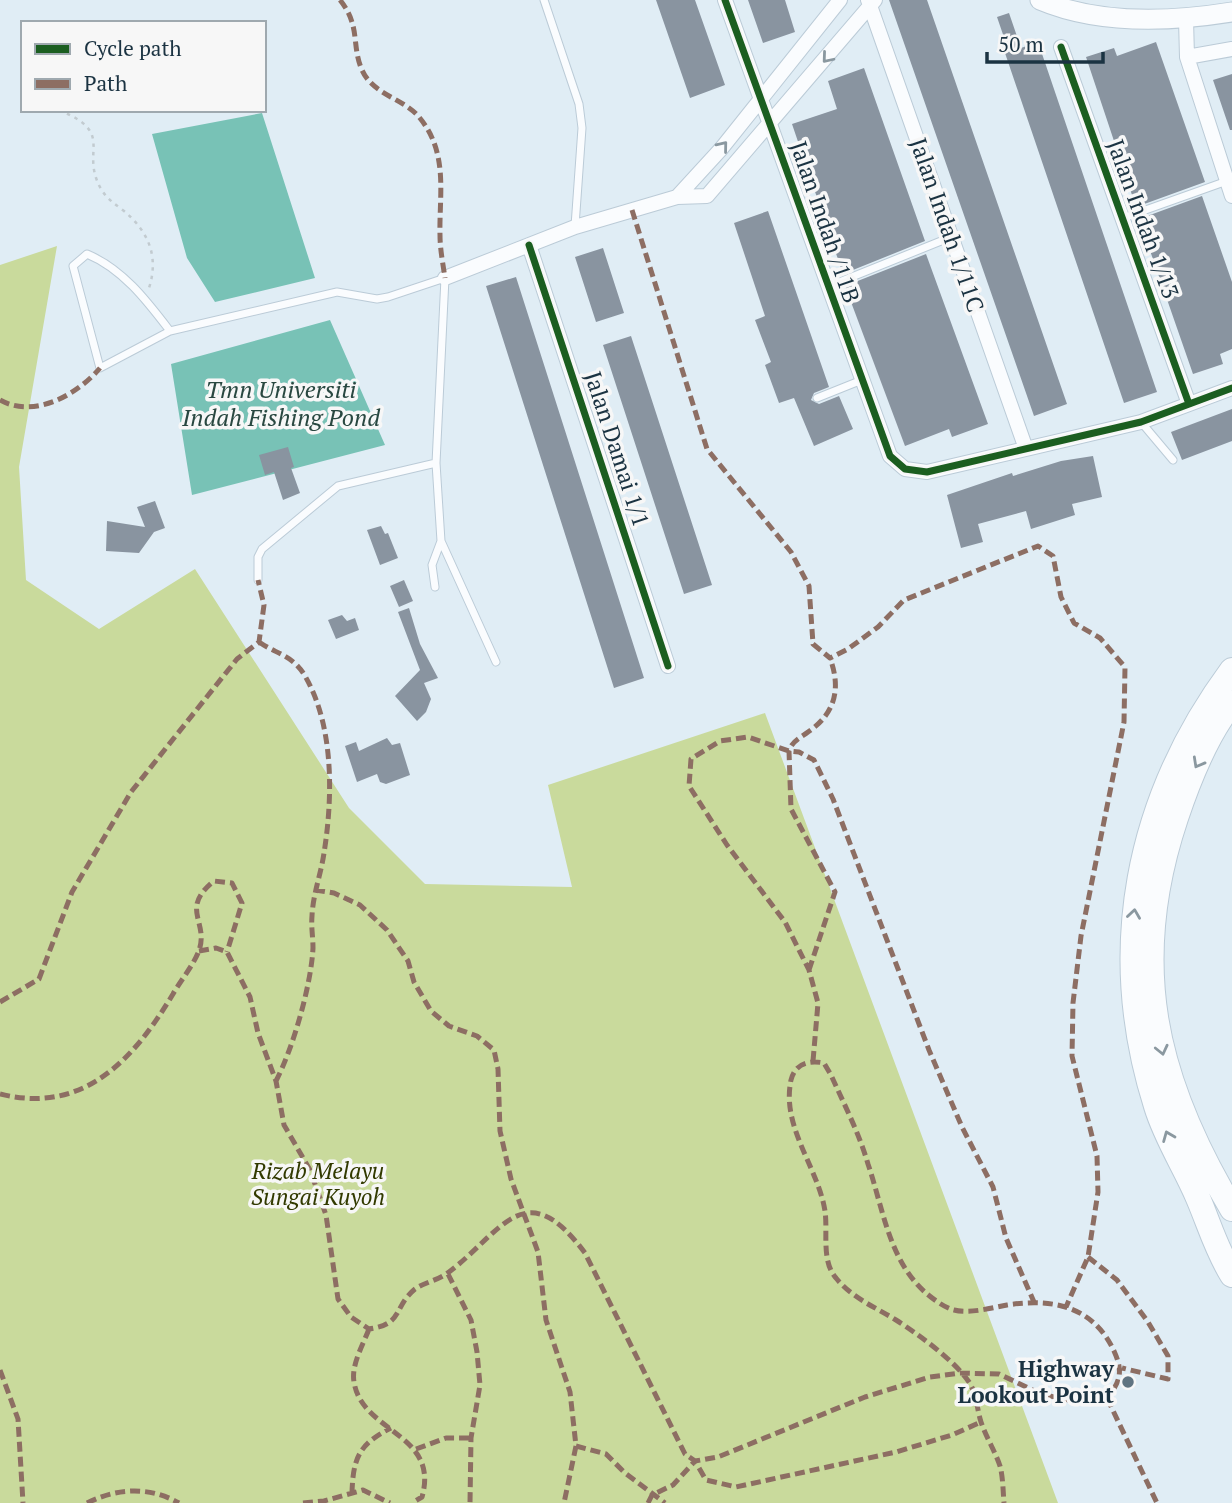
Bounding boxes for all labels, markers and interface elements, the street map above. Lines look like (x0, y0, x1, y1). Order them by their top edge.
legend (21, 21, 266, 112)
scale bar (987, 21, 1102, 65)
text: 50 m (998, 30, 1044, 58)
text: Cycle path (84, 34, 182, 62)
one-way arrow (823, 50, 835, 63)
text: Path (84, 69, 127, 97)
street label: Jalan Indah 1/11C (903, 134, 992, 316)
street label: Jalan Indah 1/13 (1100, 135, 1187, 303)
street label: Jalan Indah /11B (783, 137, 868, 307)
one-way arrow (715, 142, 727, 155)
street label: Jalan Damai 1/1 (578, 367, 657, 530)
water label: Tmn Universiti Indah Fishing Pond (181, 373, 381, 433)
one-way arrow (1193, 755, 1207, 768)
one-way arrow (1127, 908, 1142, 920)
one-way arrow (1154, 1044, 1169, 1056)
one-way arrow (1162, 1131, 1176, 1143)
park label: Rizab Melayu Sungai Kuyoh (251, 1155, 385, 1212)
place label: Highway Lookout Point (958, 1353, 1115, 1410)
marker: Highway Lookout Point (1120, 1374, 1136, 1390)

